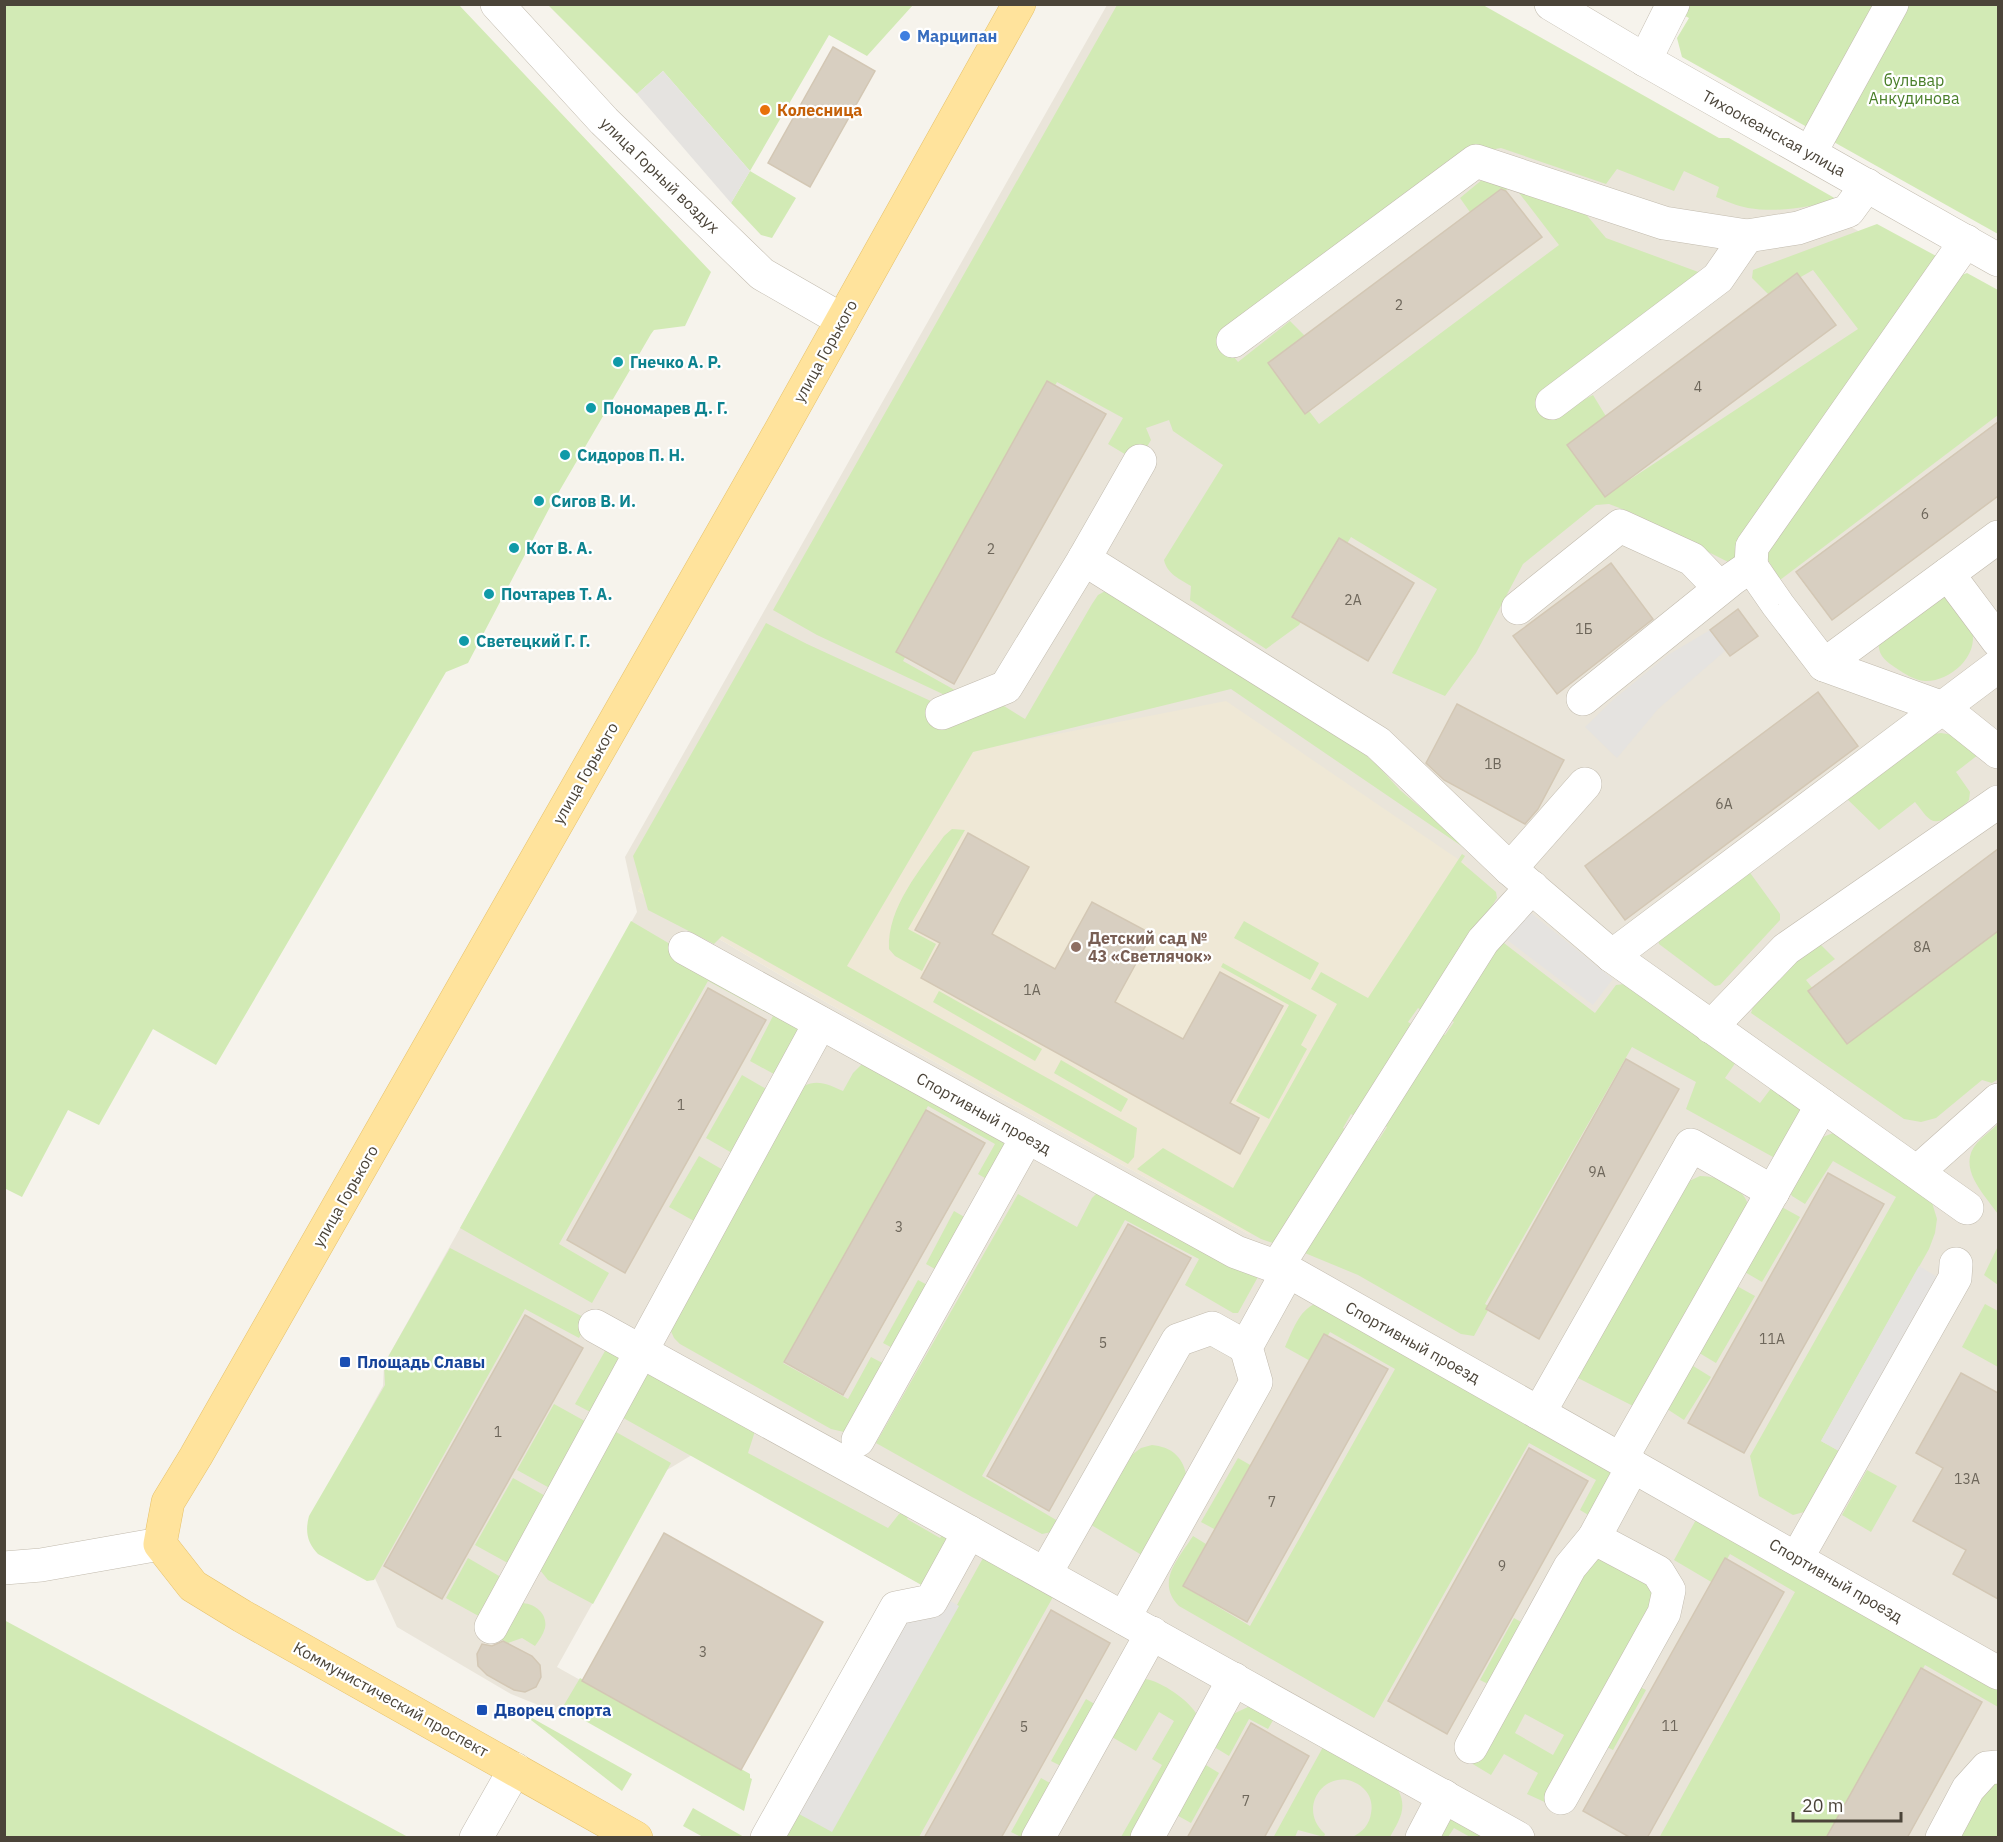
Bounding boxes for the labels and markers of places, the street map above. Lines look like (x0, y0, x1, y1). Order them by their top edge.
place label: Марципан (917, 26, 997, 46)
marker: Марципан (898, 29, 912, 43)
place label: Колесница (777, 100, 862, 120)
marker: Колесница (758, 103, 772, 117)
place label: Гнечко А. Р. (630, 352, 721, 372)
marker: Гнечко А. Р. (611, 355, 625, 369)
place label: Пономарев Д. Г. (603, 398, 728, 418)
marker: Пономарев Д. Г. (584, 401, 598, 415)
place label: Сидоров П. Н. (577, 445, 685, 465)
marker: Сидоров П. Н. (558, 448, 572, 462)
place label: Сигов В. И. (551, 491, 636, 511)
marker: Сигов В. И. (532, 494, 546, 508)
place label: Кот В. А. (526, 538, 593, 558)
marker: Кот В. А. (507, 541, 521, 555)
place label: Почтарев Т. А. (501, 584, 612, 604)
marker: Почтарев Т. А. (482, 587, 496, 601)
place label: Светецкий Г. Г. (476, 631, 591, 651)
marker: Светецкий Г. Г. (457, 634, 471, 648)
place label: Детский сад № 43 «Светлячок» (1088, 928, 1212, 966)
marker: Детский сад № 43 «Светлячок» (1069, 940, 1083, 954)
place label: Площадь Славы (357, 1352, 485, 1372)
marker: Площадь Славы (338, 1355, 352, 1369)
place label: Дворец спорта (494, 1700, 611, 1720)
marker: Дворец спорта (475, 1703, 489, 1717)

